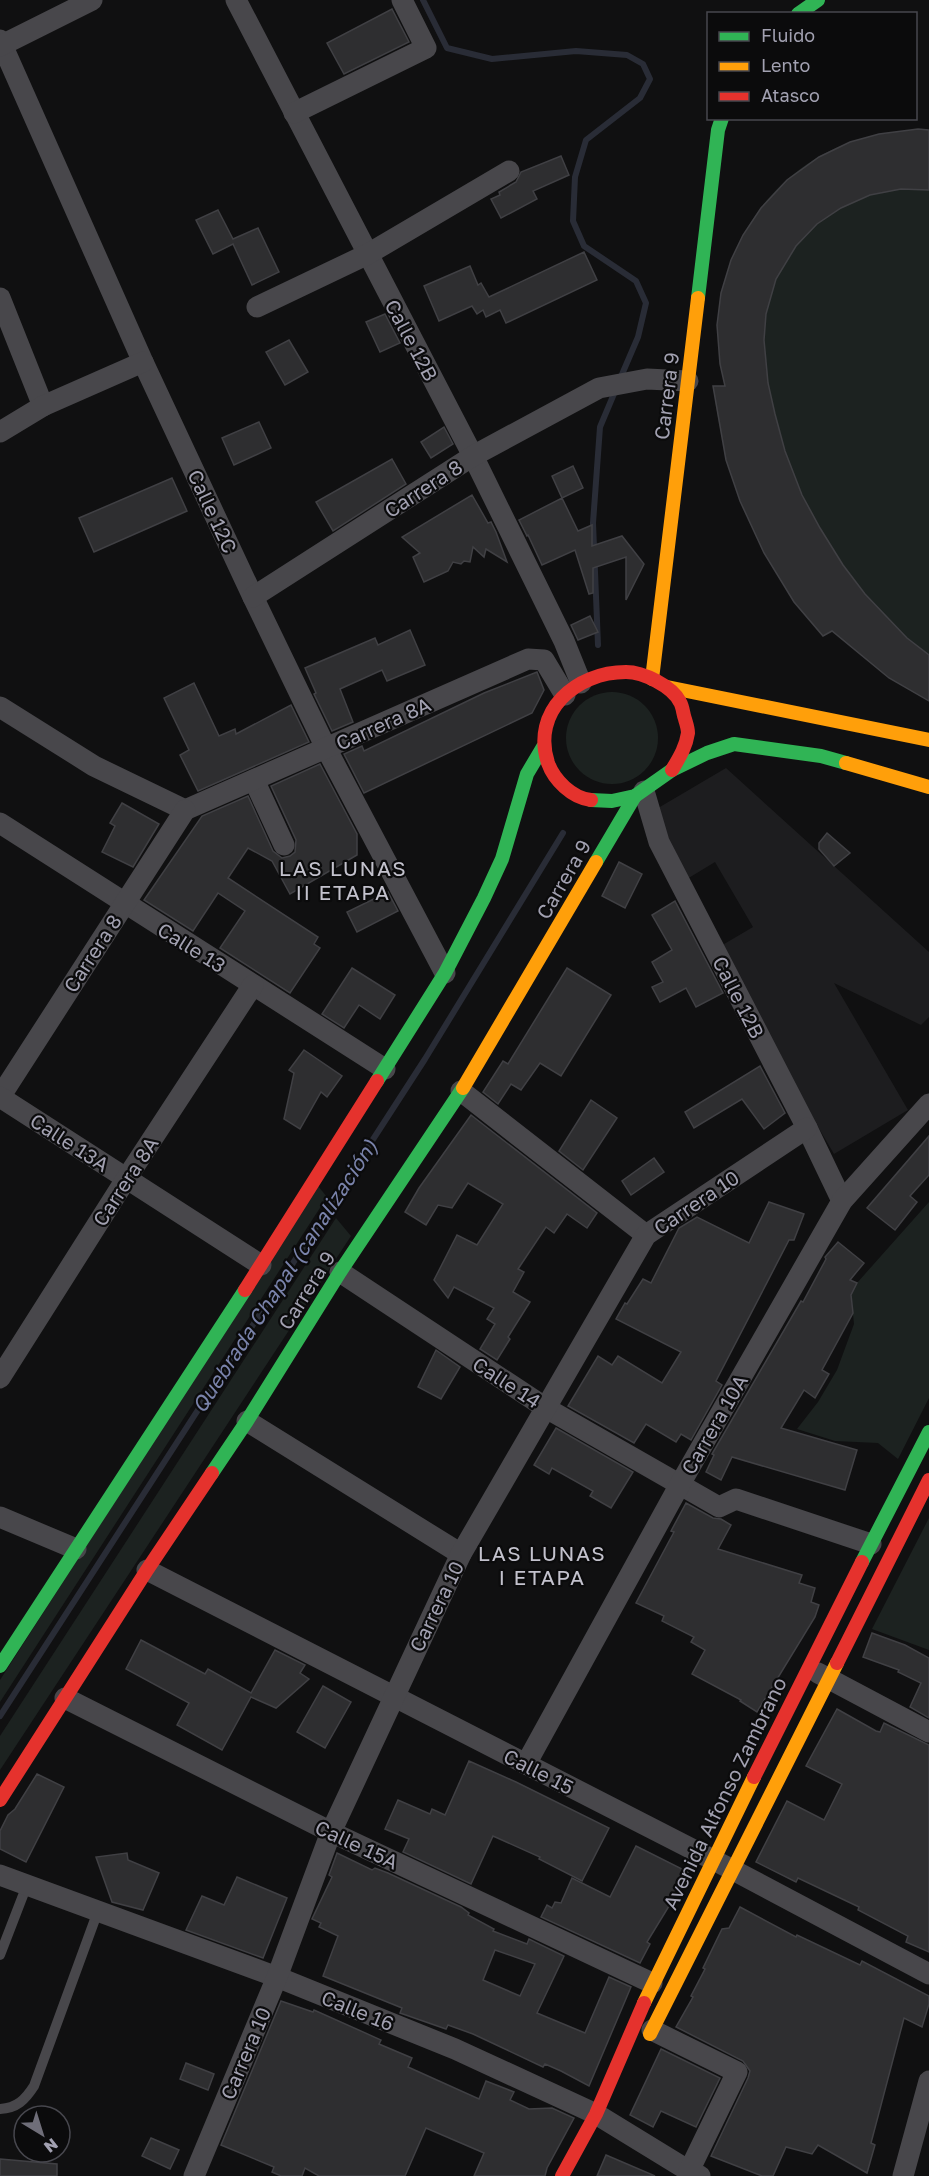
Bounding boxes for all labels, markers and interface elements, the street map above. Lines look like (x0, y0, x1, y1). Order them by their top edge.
legend (707, 12, 917, 120)
text: Fluido (761, 24, 815, 46)
text: Lento (761, 54, 810, 76)
text: Atasco (761, 84, 820, 106)
street label: Calle 12B (381, 295, 443, 385)
street label: Carrera 9 (649, 351, 683, 441)
street label: Carrera 8 (380, 454, 466, 522)
street label: Calle 12C (183, 466, 243, 556)
street label: Carrera 8A (332, 691, 434, 755)
street label: Carrera 9 (531, 835, 595, 923)
district label: LAS LUNAS II ETAPA (279, 855, 407, 905)
street label: Carrera 8 (58, 910, 126, 996)
street label: Calle 13 (154, 917, 230, 977)
street label: Calle 12B (708, 952, 770, 1042)
street label: Calle 13A (26, 1108, 114, 1176)
street label: Carrera 8A (87, 1132, 163, 1230)
water label: Quebrada Chapal (canalización) (186, 1134, 382, 1418)
street label: Carrera 10 (649, 1165, 743, 1239)
street label: Carrera 9 (273, 1246, 339, 1334)
street label: Calle 14 (469, 1351, 545, 1413)
street label: Carrera 10A (676, 1370, 752, 1478)
district label: LAS LUNAS I ETAPA (478, 1540, 606, 1590)
street label: Carrera 10 (404, 1557, 468, 1655)
street label: Avenida Alfonso Zambrano (657, 1673, 791, 1913)
street label: Calle 15 (500, 1743, 578, 1799)
street label: Calle 15A (312, 1814, 402, 1874)
street label: Calle 16 (318, 1985, 398, 2035)
street label: Carrera 10 (215, 2003, 275, 2103)
north arrow (12, 2104, 72, 2164)
text: N (40, 2134, 62, 2157)

